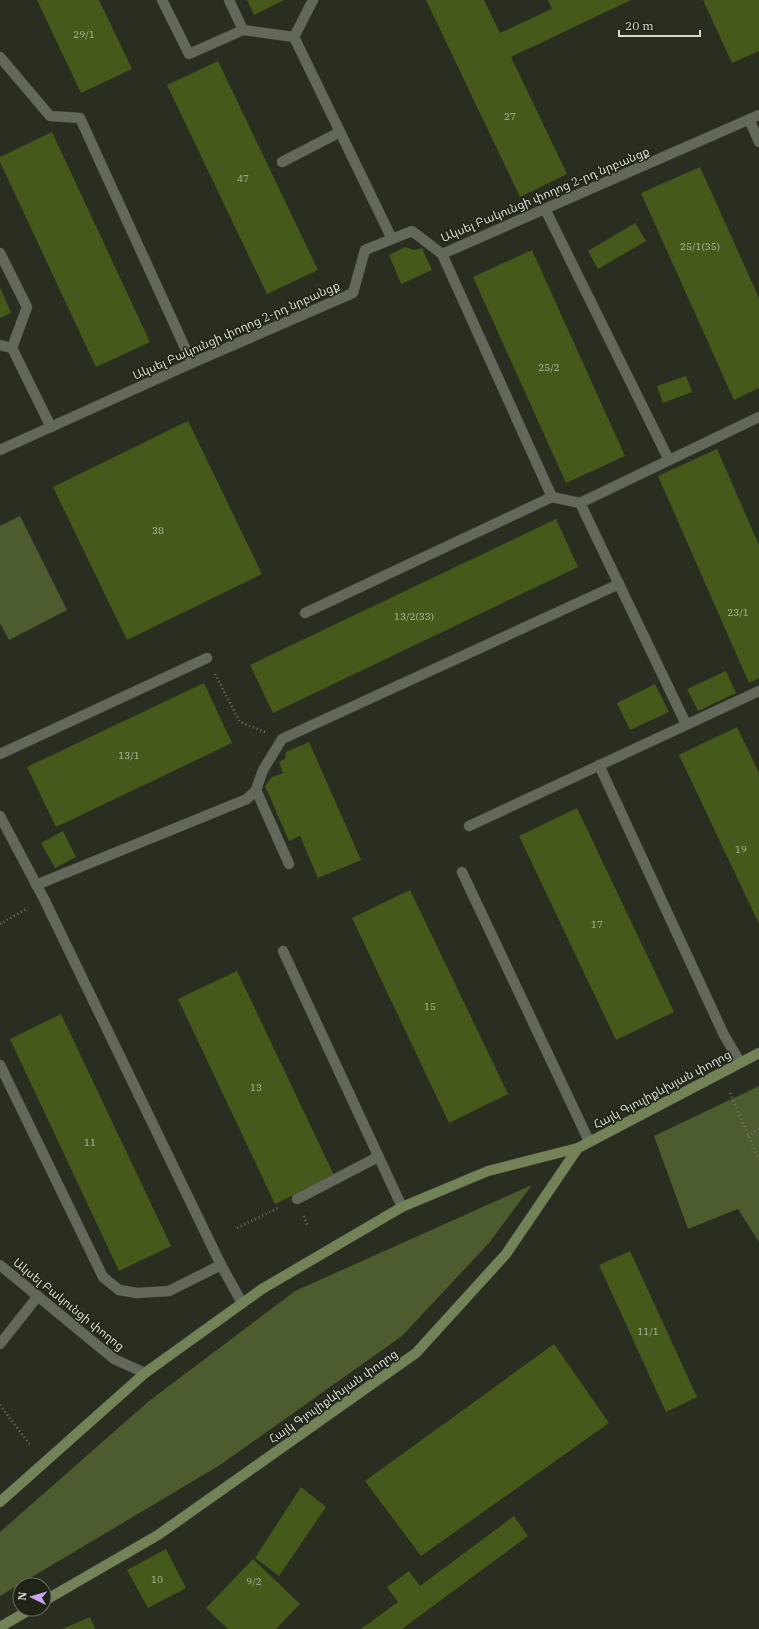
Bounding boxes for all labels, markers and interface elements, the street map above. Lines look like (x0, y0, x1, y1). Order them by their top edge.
scale bar (619, 12, 700, 38)
text: 20 m (625, 18, 654, 33)
house number: 29/1 (73, 28, 95, 41)
house number: 27 (504, 110, 516, 123)
street label: Ակսել Բակունցի փողոց 2-րդ նրբանցք (438, 143, 652, 245)
house number: 47 (237, 172, 249, 185)
house number: 25/1(35) (680, 240, 720, 253)
street label: Ակսել Բակունցի փողոց 2-րդ նրբանցք (130, 277, 342, 383)
house number: 25/2 (538, 361, 560, 374)
house number: 38 (152, 524, 164, 537)
house number: 23/1 (727, 606, 749, 619)
house number: 13/2(33) (394, 610, 434, 623)
house number: 13/1 (118, 749, 140, 762)
house number: 19 (735, 843, 747, 856)
house number: 17 (591, 918, 603, 931)
house number: 15 (424, 1000, 436, 1013)
street label: Հայկ Գյուլիքևխյան փողոց (591, 1046, 733, 1132)
house number: 13 (250, 1081, 262, 1094)
house number: 11 (84, 1136, 96, 1149)
street label: Ակսել Բակունցի փողոց (10, 1255, 128, 1353)
house number: 11/1 (637, 1325, 659, 1338)
street label: Հայկ Գյուլիքևխյան փողոց (266, 1346, 400, 1446)
house number: 10 (151, 1573, 163, 1586)
house number: 9/2 (246, 1575, 262, 1588)
north arrow (12, 1577, 52, 1617)
text: N (15, 1591, 29, 1601)

